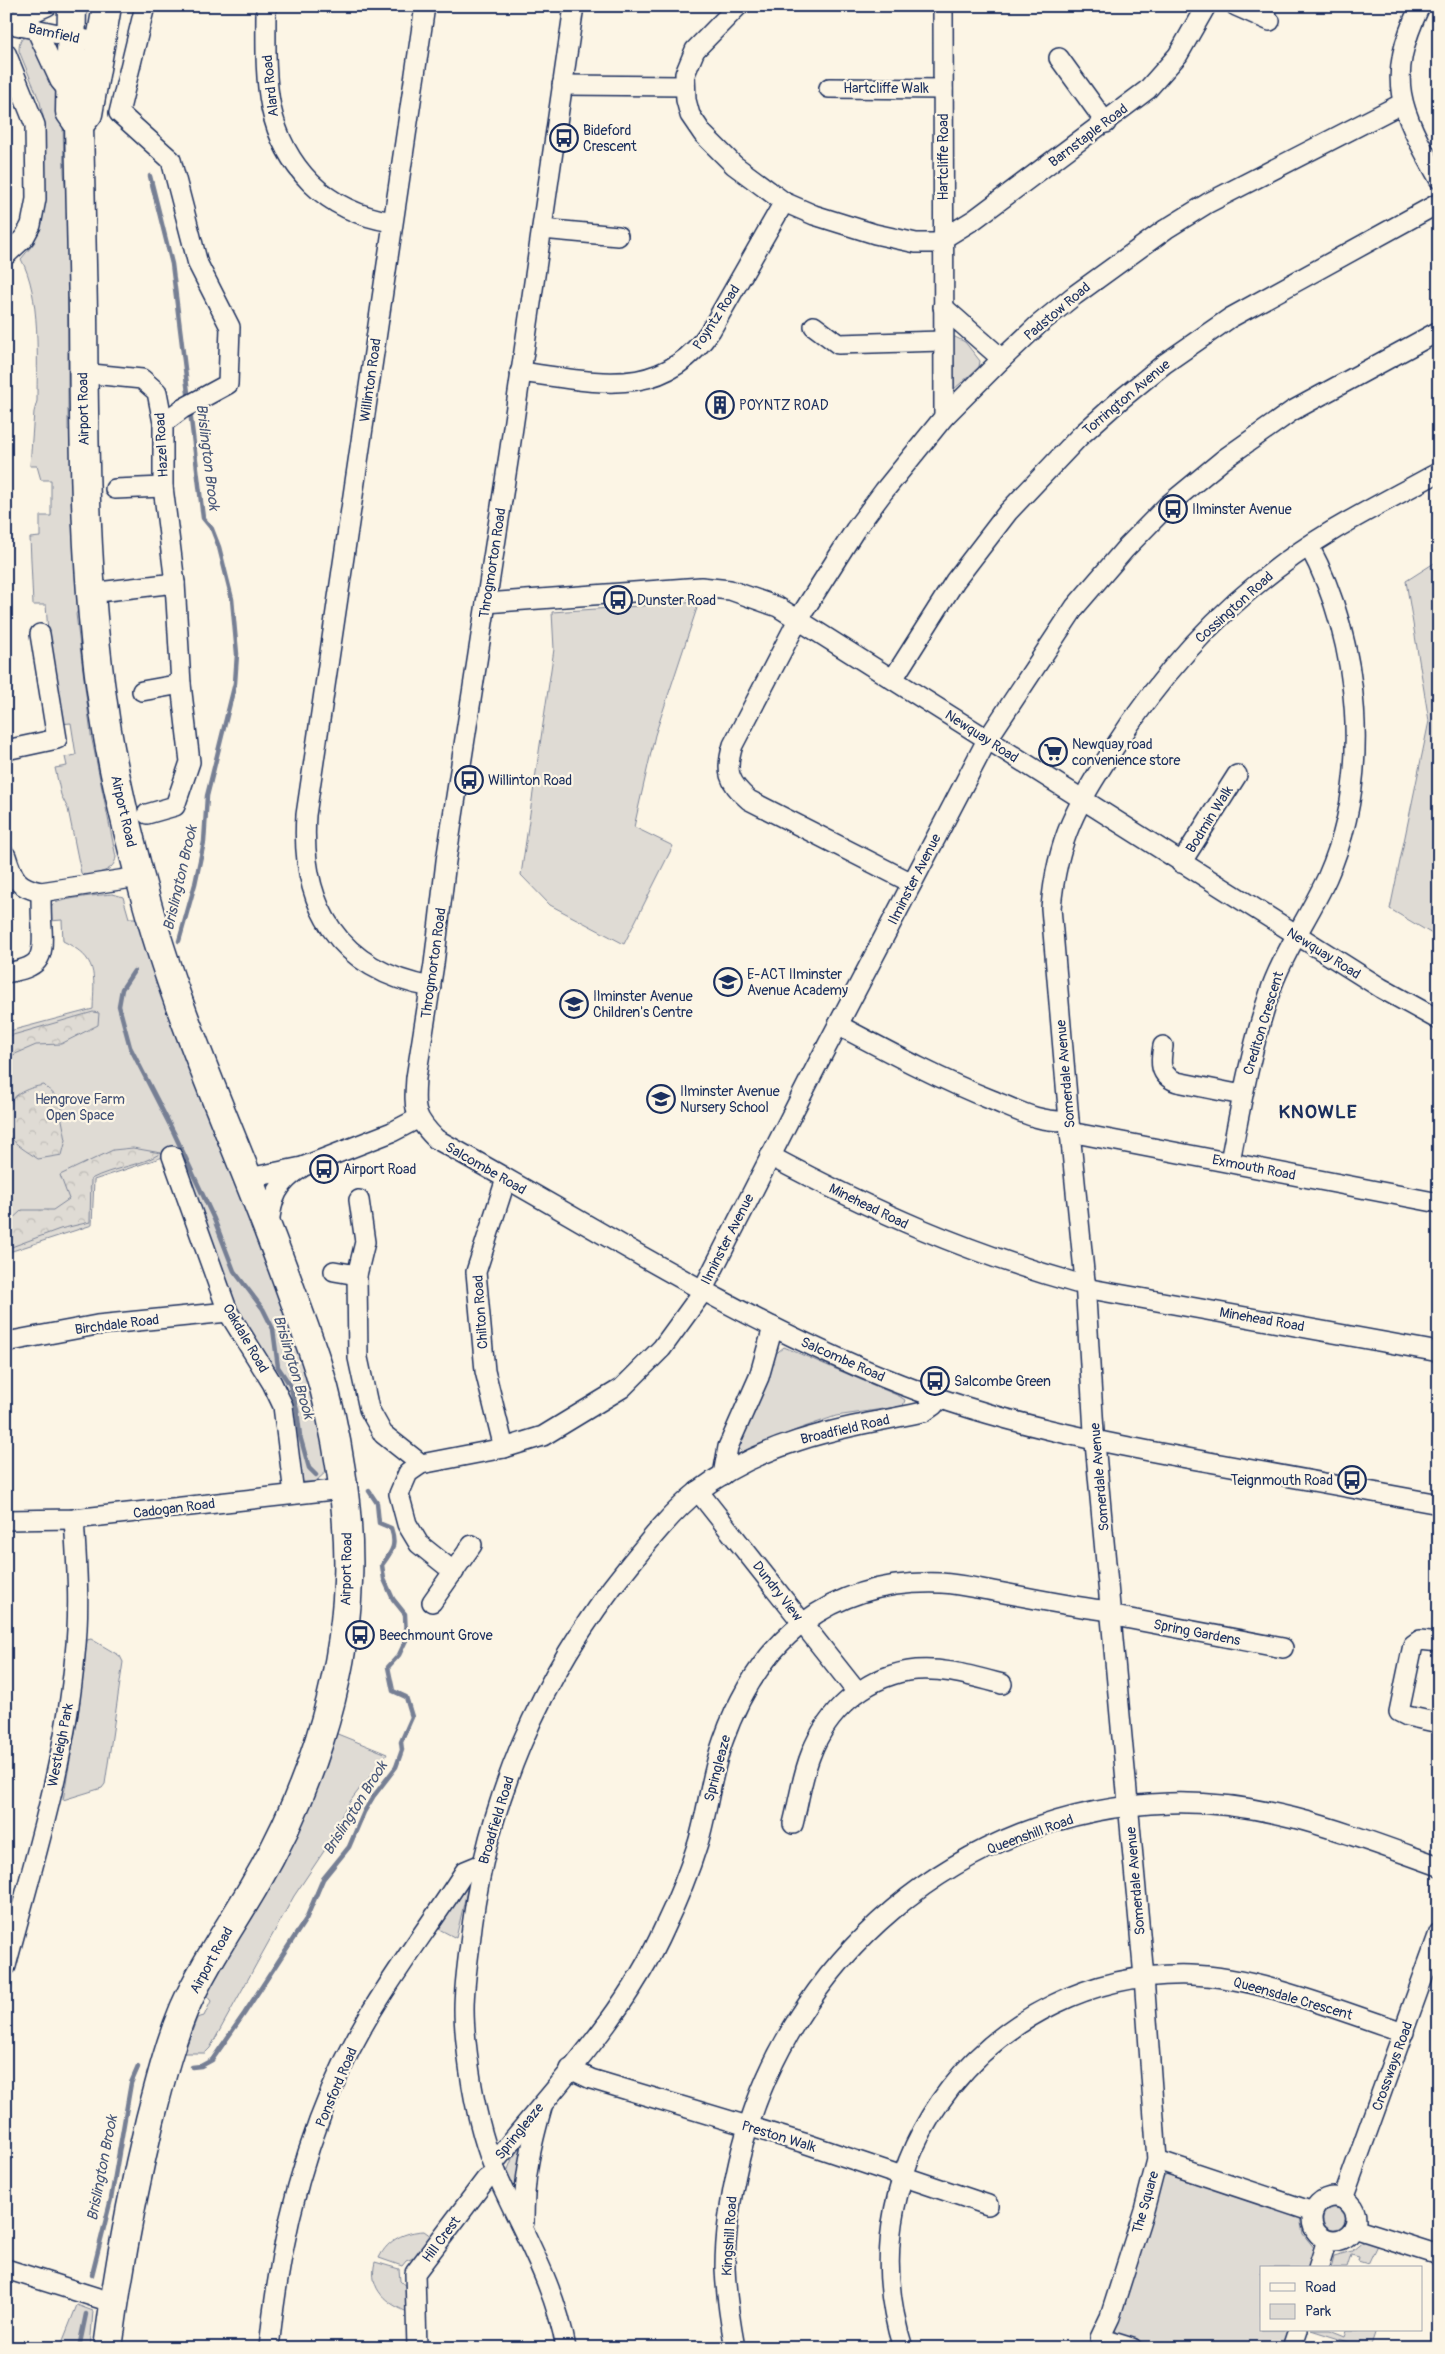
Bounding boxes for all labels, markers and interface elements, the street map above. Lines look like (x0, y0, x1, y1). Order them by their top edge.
street label: Bamfield (27, 20, 81, 47)
street label: Alard Road (259, 54, 282, 118)
street label: Hartcliffe Walk (843, 80, 929, 97)
street label: Barnstaple Road (1045, 100, 1131, 171)
street label: Hartcliffe Road (935, 113, 952, 201)
place label: Bideford Crescent (583, 122, 637, 155)
bus stop icon: Bideford Crescent (549, 123, 579, 153)
street label: Padstow Road (1021, 279, 1094, 344)
street label: Poyntz Road (689, 282, 744, 353)
street label: Willinton Road (356, 337, 385, 423)
street label: Torrington Avenue (1079, 356, 1174, 439)
street label: Airport Road (74, 372, 93, 446)
building icon: POYNTZ ROAD (705, 390, 735, 420)
place label: POYNTZ ROAD (739, 397, 829, 414)
water label: Brislington Brook (192, 403, 224, 513)
street label: Hazel Road (151, 412, 172, 478)
bus stop icon: Ilminster Avenue (1158, 494, 1188, 524)
place label: Ilminster Avenue (1192, 501, 1292, 518)
street label: Throgmorton Road (475, 507, 510, 619)
street label: Cossington Road (1192, 568, 1277, 647)
bus stop icon: Dunster Road (603, 585, 633, 615)
place label: Dunster Road (637, 592, 716, 609)
street label: Newquay Road (942, 706, 1022, 766)
place label: Newquay road convenience store (1072, 736, 1180, 769)
supermarket icon: Newquay road convenience store (1038, 737, 1068, 767)
bus stop icon: Willinton Road (454, 765, 484, 795)
place label: Willinton Road (488, 772, 572, 789)
street label: Airport Road (107, 773, 140, 849)
street label: Bodmin Walk (1182, 783, 1237, 856)
water label: Brislington Brook (159, 822, 202, 932)
street label: Ilminster Avenue (884, 831, 945, 927)
street label: Throgmorton Road (417, 907, 450, 1019)
street label: Newquay Road (1284, 924, 1364, 983)
place label: E-ACT Ilminster Avenue Academy (747, 966, 848, 999)
school or university icon: E-ACT Ilminster Avenue Academy (713, 967, 743, 997)
street label: Crediton Crescent (1240, 969, 1287, 1077)
place label: Ilminster Avenue Children's Centre (593, 988, 693, 1021)
school or university icon: Ilminster Avenue Children's Centre (559, 989, 589, 1019)
street label: Somerdale Avenue (1052, 1019, 1079, 1129)
place label: Ilminster Avenue Nursery School (680, 1083, 780, 1116)
school or university icon: Ilminster Avenue Nursery School (646, 1084, 676, 1114)
park label: Hengrove Farm Open Space (35, 1091, 125, 1124)
district label: KNOWLE (1278, 1100, 1358, 1124)
street label: Salcombe Road (442, 1138, 529, 1198)
street label: Exmouth Road (1211, 1151, 1297, 1184)
bus stop icon: Airport Road (309, 1154, 339, 1184)
place label: Airport Road (343, 1161, 417, 1178)
street label: Minehead Road (826, 1180, 911, 1233)
street label: Ilminster Avenue (697, 1191, 758, 1287)
street label: Chilton Road (469, 1274, 492, 1350)
street label: Oakdale Road (219, 1301, 272, 1376)
street label: Minehead Road (1218, 1304, 1306, 1335)
street label: Birchdale Road (74, 1311, 160, 1338)
water label: Brislington Brook (269, 1313, 319, 1423)
street label: Salcombe Road (798, 1333, 888, 1386)
bus stop icon: Salcombe Green (920, 1366, 950, 1396)
place label: Salcombe Green (954, 1373, 1051, 1390)
street label: Broadfield Road (799, 1411, 891, 1448)
street label: Somerdale Avenue (1086, 1422, 1113, 1532)
bus stop icon: Teignmouth Road (1337, 1465, 1367, 1495)
place label: Teignmouth Road (1230, 1472, 1333, 1489)
street label: Cadogan Road (132, 1495, 216, 1522)
street label: Airport Road (337, 1532, 356, 1606)
street label: Dundry View (749, 1558, 807, 1625)
street label: Spring Gardens (1152, 1616, 1243, 1649)
bus stop icon: Beechmount Grove (345, 1620, 375, 1650)
place label: Beechmount Grove (379, 1627, 493, 1644)
street label: Westleigh Park (44, 1702, 77, 1788)
street label: Springleaze (700, 1733, 735, 1803)
water label: Brislington Brook (319, 1756, 393, 1859)
street label: Broadfield Road (475, 1774, 518, 1866)
street label: Queenshill Road (985, 1811, 1076, 1858)
street label: Somerdale Avenue (1122, 1826, 1149, 1936)
street label: Airport Road (186, 1924, 237, 1996)
street label: Queensdale Crescent (1231, 1973, 1355, 2024)
street label: Crossways Road (1368, 2019, 1417, 2113)
street label: Ponsford Road (312, 2045, 361, 2130)
street label: Springleaze (491, 2099, 547, 2163)
water label: Brislington Brook (83, 2112, 122, 2222)
street label: Preston Walk (740, 2117, 818, 2156)
street label: The Square (1128, 2169, 1163, 2235)
street label: Kingshill Road (718, 2195, 741, 2276)
street label: Hill Crest (419, 2213, 464, 2266)
legend (1260, 2266, 1422, 2332)
text: Road (1305, 2278, 1336, 2297)
text: Park (1305, 2302, 1332, 2321)

